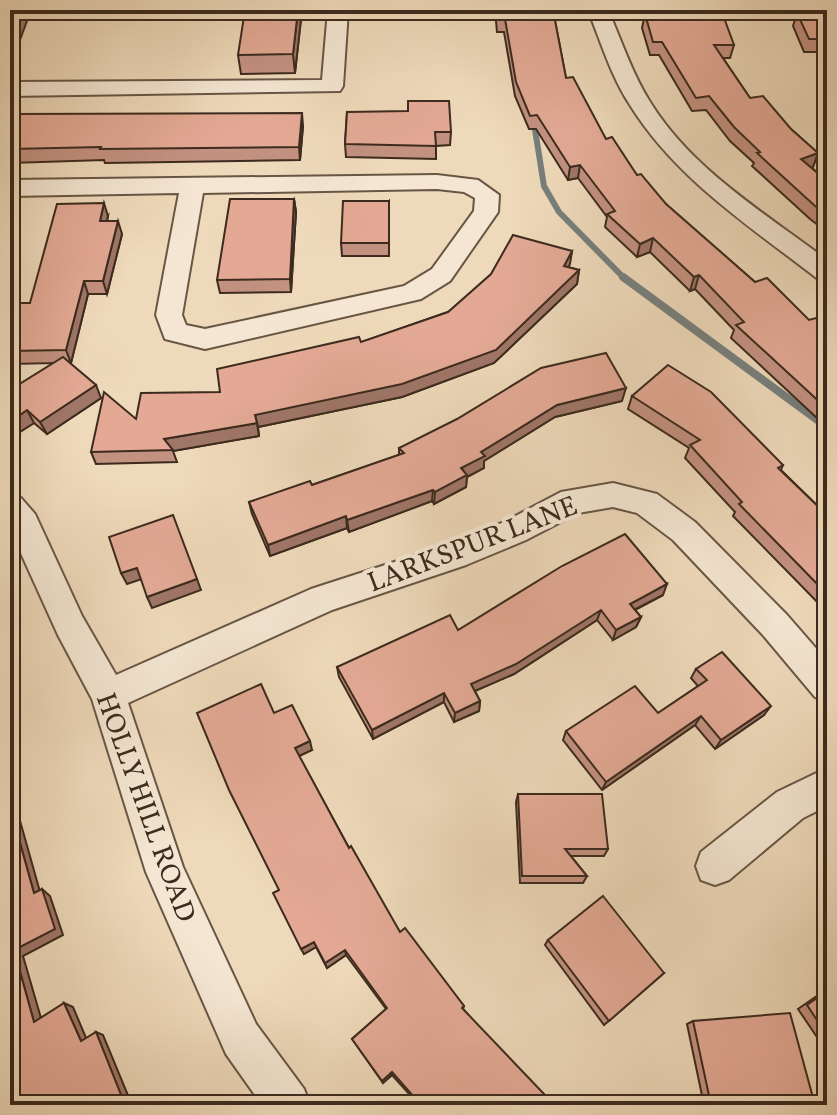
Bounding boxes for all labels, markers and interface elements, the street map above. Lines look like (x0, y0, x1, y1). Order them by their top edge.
street label: LARKSPUR LANE (362, 487, 583, 603)
street label: HOLLY HILL ROAD (85, 688, 204, 928)

